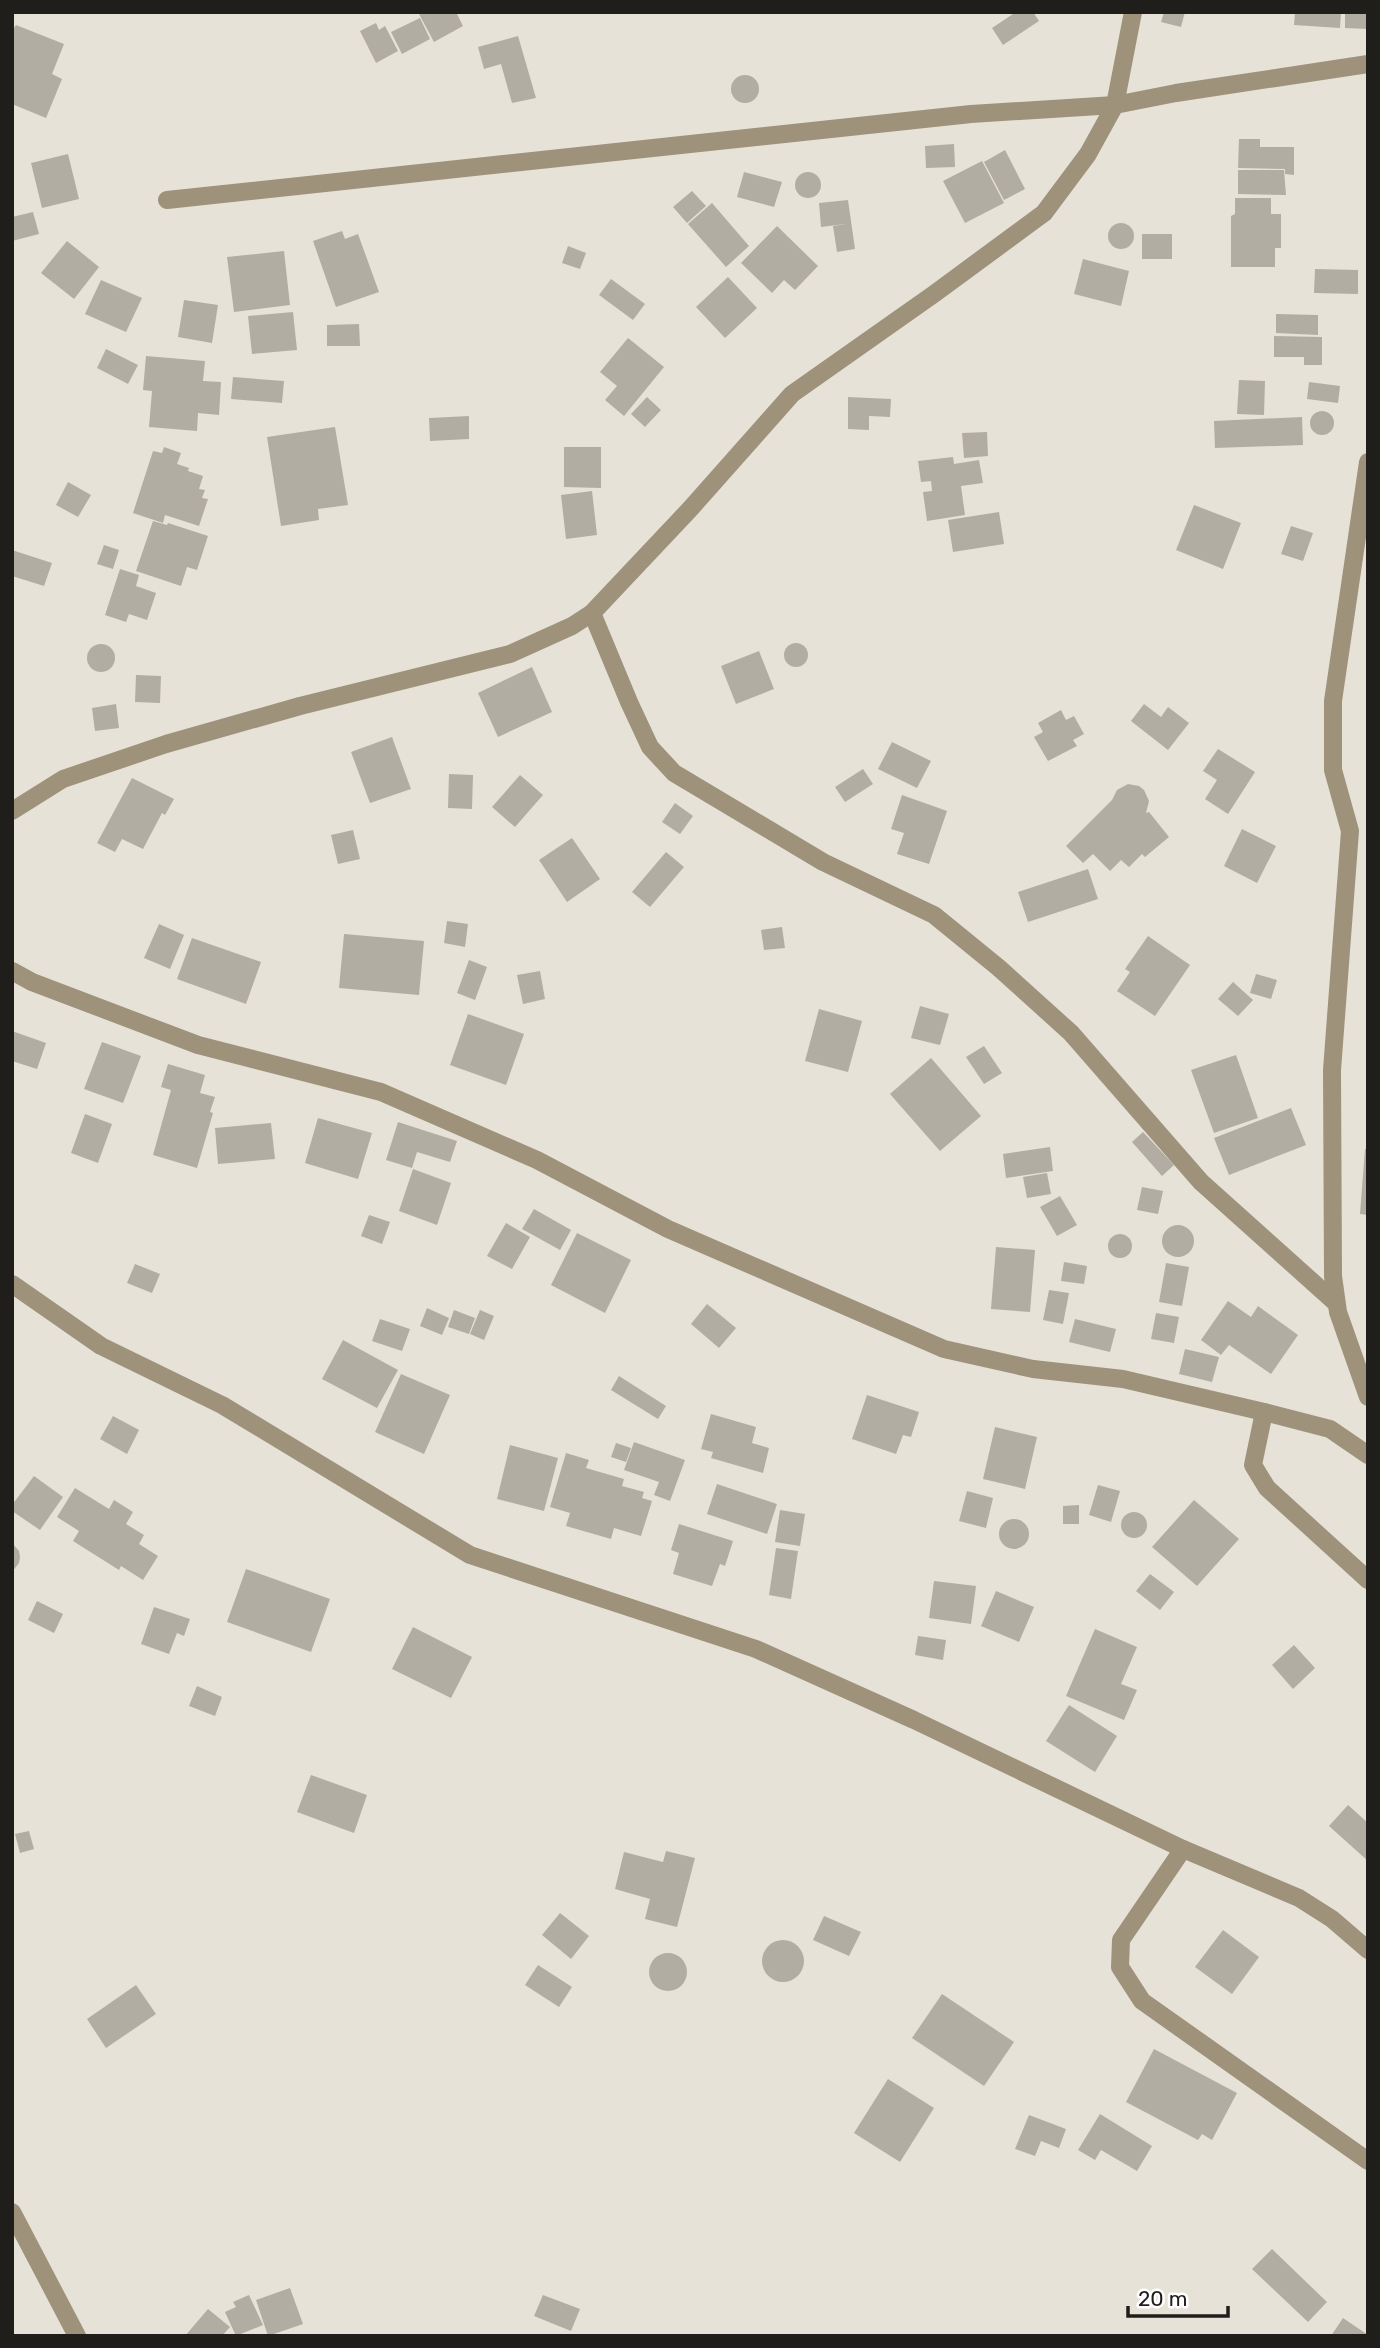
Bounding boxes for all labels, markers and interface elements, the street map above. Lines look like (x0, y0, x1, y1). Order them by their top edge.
scale bar (1128, 2274, 1228, 2318)
text: 20 m (1138, 2286, 1187, 2311)

